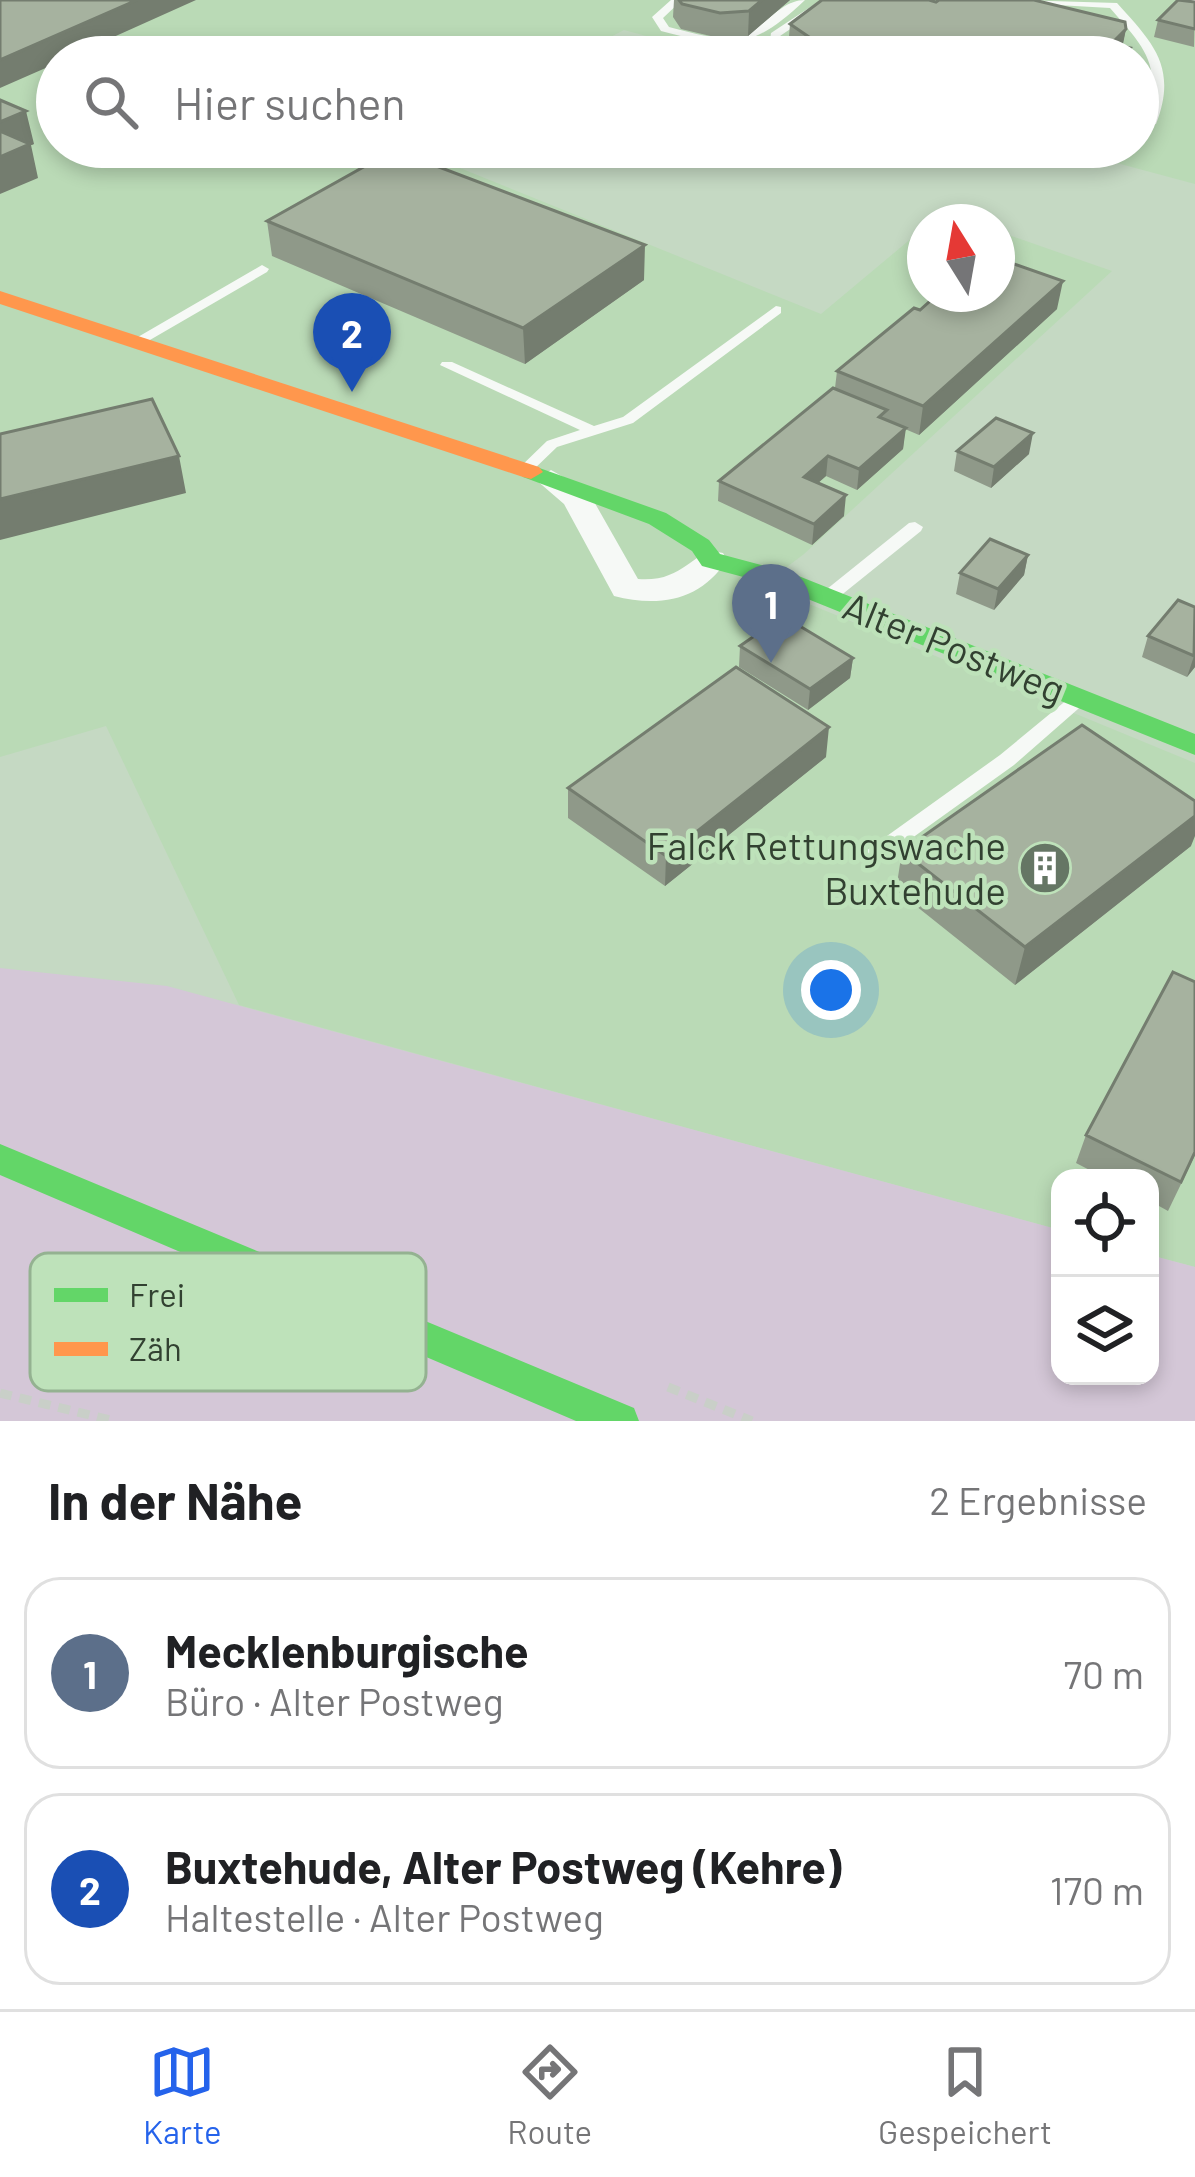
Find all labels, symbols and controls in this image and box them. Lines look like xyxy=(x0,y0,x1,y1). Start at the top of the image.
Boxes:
search box xyxy=(36,36,1159,168)
icon: search xyxy=(78,69,144,135)
text: Hier suchen xyxy=(174,75,406,129)
north arrow xyxy=(907,204,1015,312)
pin: 2 xyxy=(313,293,391,392)
pin: 1 xyxy=(732,564,810,663)
street label: Alter Postweg xyxy=(837,581,1072,712)
place label: Falck Rettungswache Buxtehude xyxy=(646,821,1006,913)
building icon: Falck Rettungswache Buxtehude xyxy=(1017,840,1073,896)
your location xyxy=(801,960,861,1020)
map controls xyxy=(1051,1169,1159,1385)
button: locate xyxy=(1051,1169,1159,1277)
legend xyxy=(30,1253,426,1391)
text: Frei xyxy=(129,1274,185,1314)
button: layers xyxy=(1051,1277,1159,1385)
text: Zäh xyxy=(129,1328,182,1368)
text: In der Nähe xyxy=(48,1469,302,1530)
text: 2 Ergebnisse xyxy=(929,1476,1147,1523)
text: Mecklenburgische xyxy=(165,1623,529,1677)
text: 1 xyxy=(83,1650,97,1697)
text: 70 m xyxy=(1063,1650,1144,1697)
text: Büro · Alter Postweg xyxy=(165,1677,504,1724)
text: Buxtehude, Alter Postweg (Kehre) xyxy=(165,1839,842,1893)
text: 2 xyxy=(79,1866,101,1913)
text: 170 m xyxy=(1050,1866,1144,1913)
text: Haltestelle · Alter Postweg xyxy=(165,1893,604,1940)
tab: Karte xyxy=(143,2039,222,2151)
tab: Route xyxy=(507,2039,592,2151)
tab: Gespeichert xyxy=(878,2039,1052,2151)

